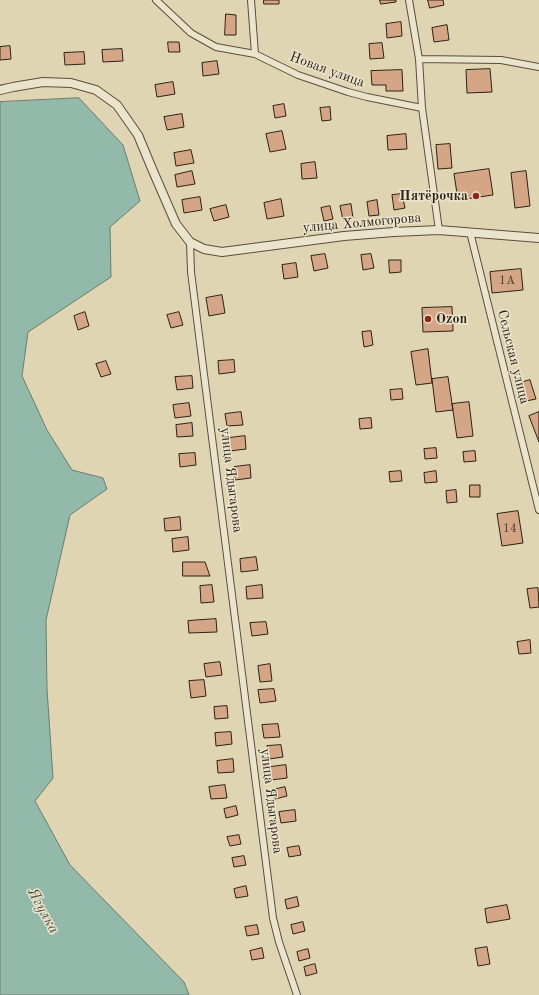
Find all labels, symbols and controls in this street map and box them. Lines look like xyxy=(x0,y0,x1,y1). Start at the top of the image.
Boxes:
street label: Новая улица xyxy=(287,49,367,91)
place label: Пятёрочка xyxy=(399,188,468,204)
marker: Пятёрочка xyxy=(471,191,481,201)
street label: улица Холмогорова xyxy=(302,209,422,237)
house number: 1А xyxy=(499,274,515,288)
street label: Сельская улица xyxy=(493,308,533,406)
place label: Ozon xyxy=(436,311,467,327)
marker: Ozon xyxy=(423,314,433,324)
street label: улица Ядыгарова xyxy=(216,426,246,534)
house number: 14 xyxy=(503,522,517,536)
street label: улица Ядыгарова xyxy=(256,747,286,855)
water label: Ягулка xyxy=(23,885,63,937)

